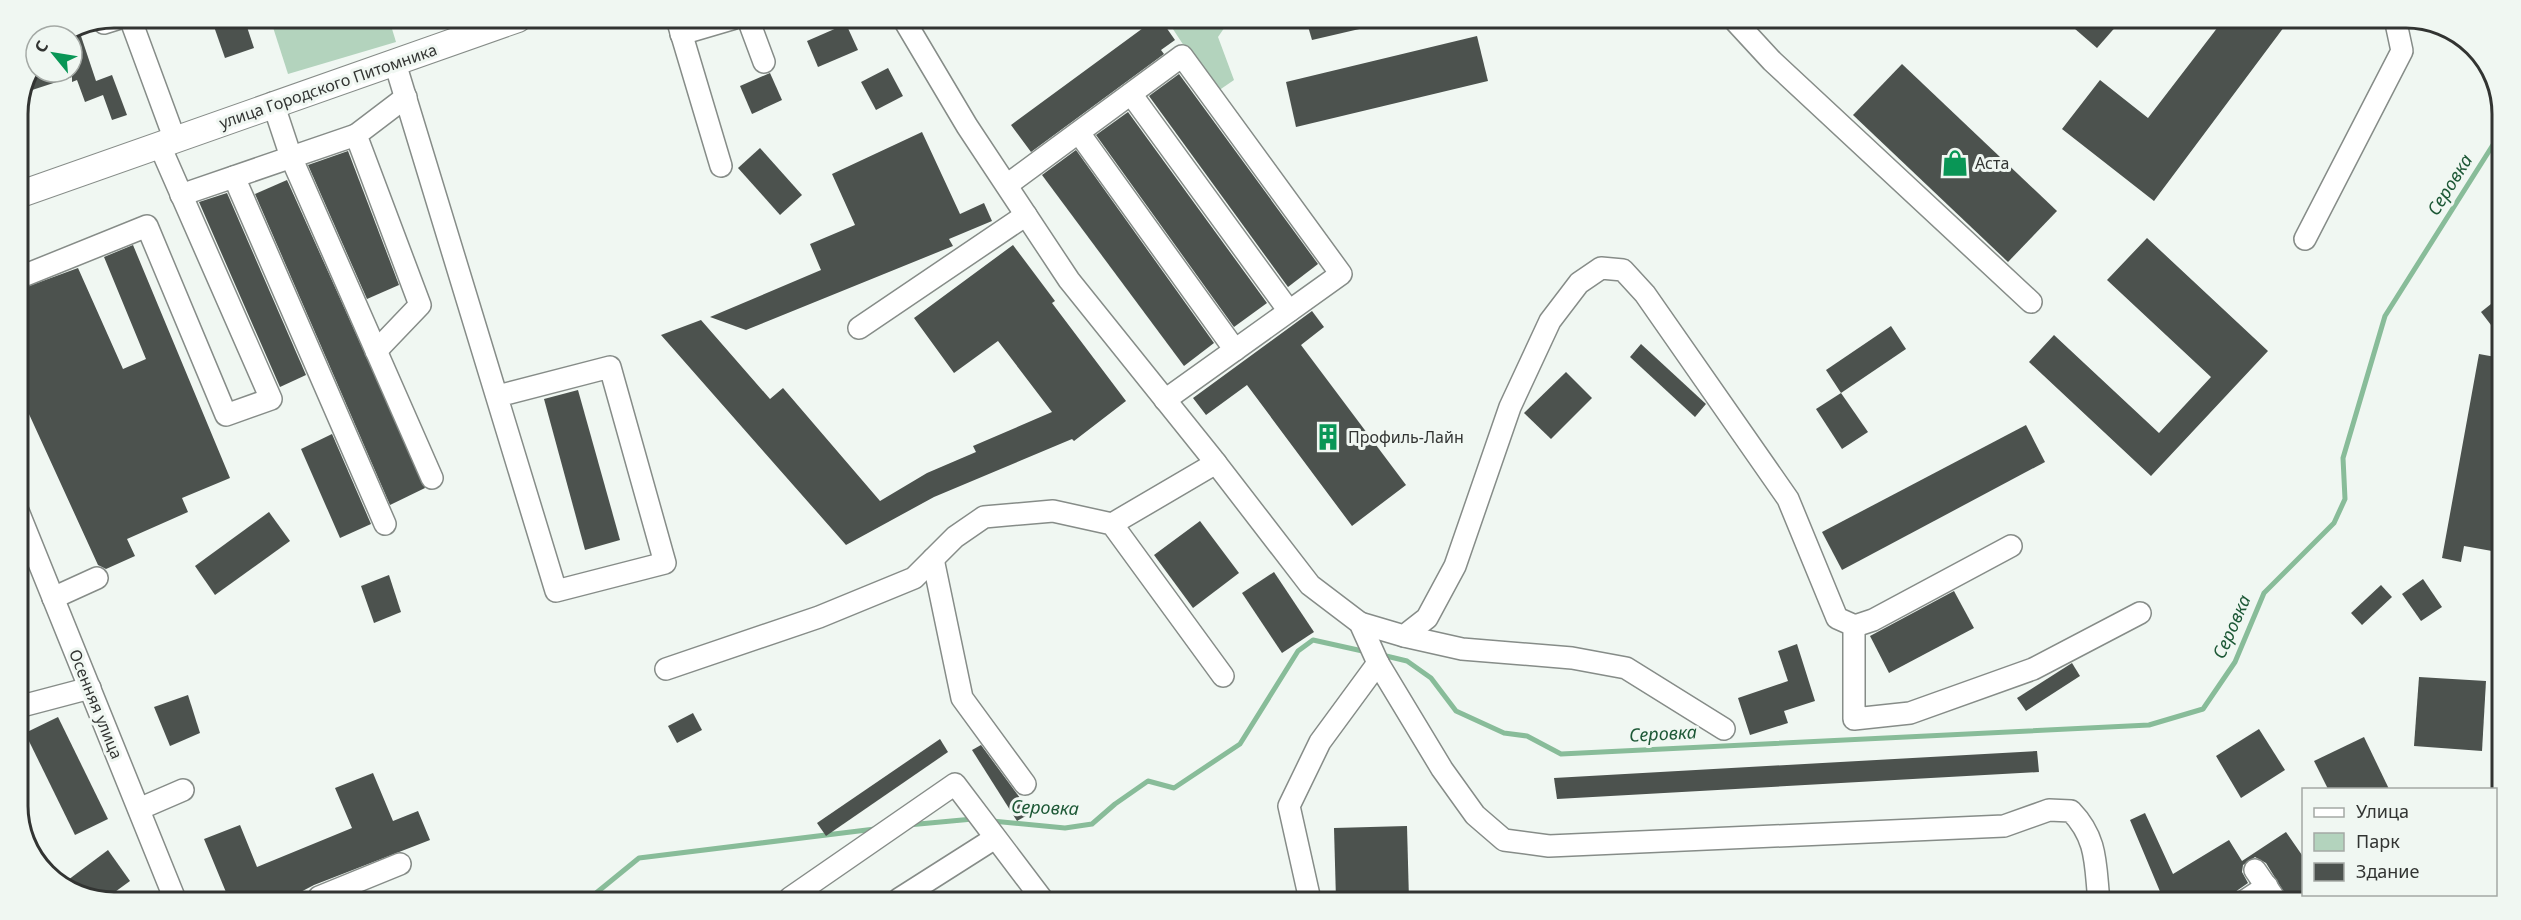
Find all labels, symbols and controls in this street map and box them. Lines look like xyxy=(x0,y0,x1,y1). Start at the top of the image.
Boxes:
north arrow xyxy=(24,24,84,84)
text: С xyxy=(29,37,53,56)
street label: улица Городского Питомника xyxy=(216,38,440,134)
shop icon: Аста xyxy=(1940,148,1970,178)
water label: Серовка xyxy=(2421,149,2477,220)
place label: Аста xyxy=(1975,152,2009,174)
building icon: Профиль-Лайн xyxy=(1313,422,1343,452)
place label: Профиль-Лайн xyxy=(1348,426,1464,448)
water label: Серовка xyxy=(2206,591,2256,662)
street label: Осенняя улица xyxy=(64,646,128,762)
water label: Серовка xyxy=(1629,719,1697,747)
legend xyxy=(2302,788,2497,896)
water label: Серовка xyxy=(1011,794,1079,820)
text: Улица xyxy=(2356,799,2409,823)
text: Парк xyxy=(2356,829,2400,853)
text: Здание xyxy=(2356,859,2420,883)

